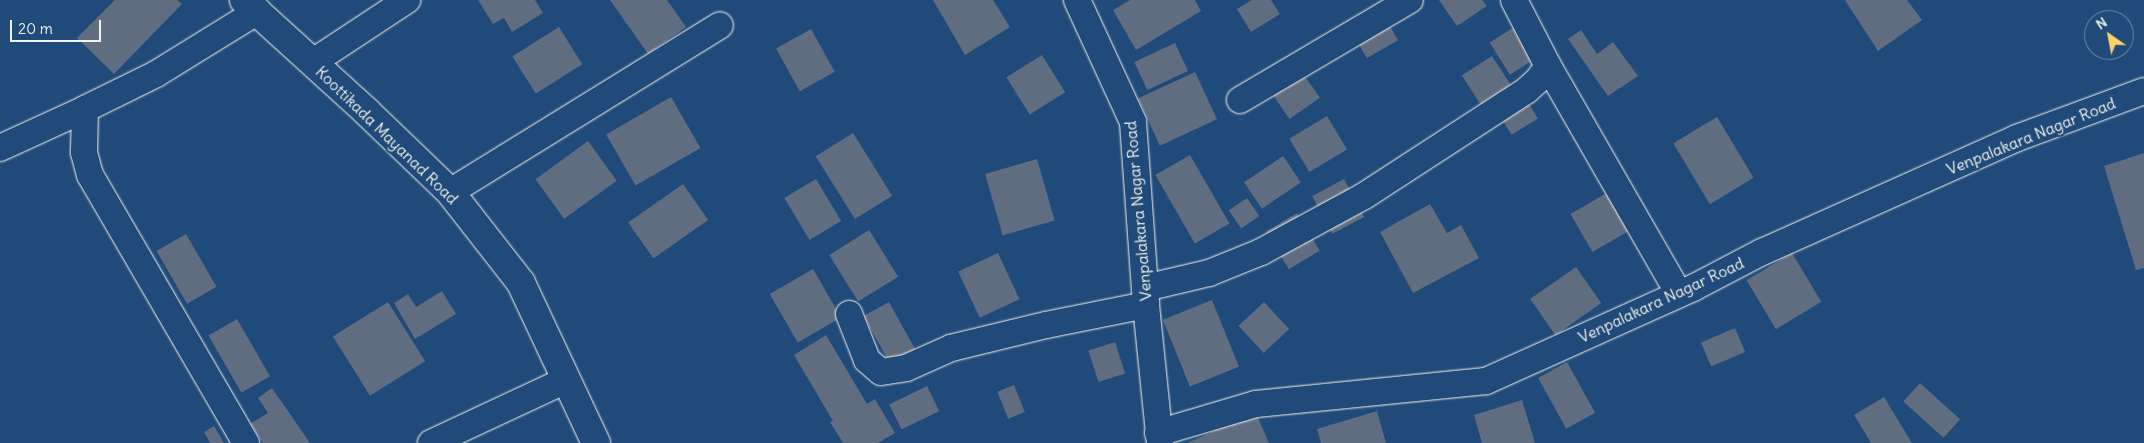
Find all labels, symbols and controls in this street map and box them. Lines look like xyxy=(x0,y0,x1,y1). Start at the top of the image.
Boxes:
scale bar xyxy=(12,10,104,42)
north arrow xyxy=(2084,10,2134,60)
text: N xyxy=(2092,13,2110,33)
text: 20 m xyxy=(18,19,53,38)
street label: Koottikada Mayanad Road xyxy=(312,62,462,208)
street label: Venpalakara Nagar Road xyxy=(1944,93,2118,179)
street label: Venpalakara Nagar Road xyxy=(1121,120,1155,302)
street label: Venpalakara Nagar Road xyxy=(1575,253,1747,347)

